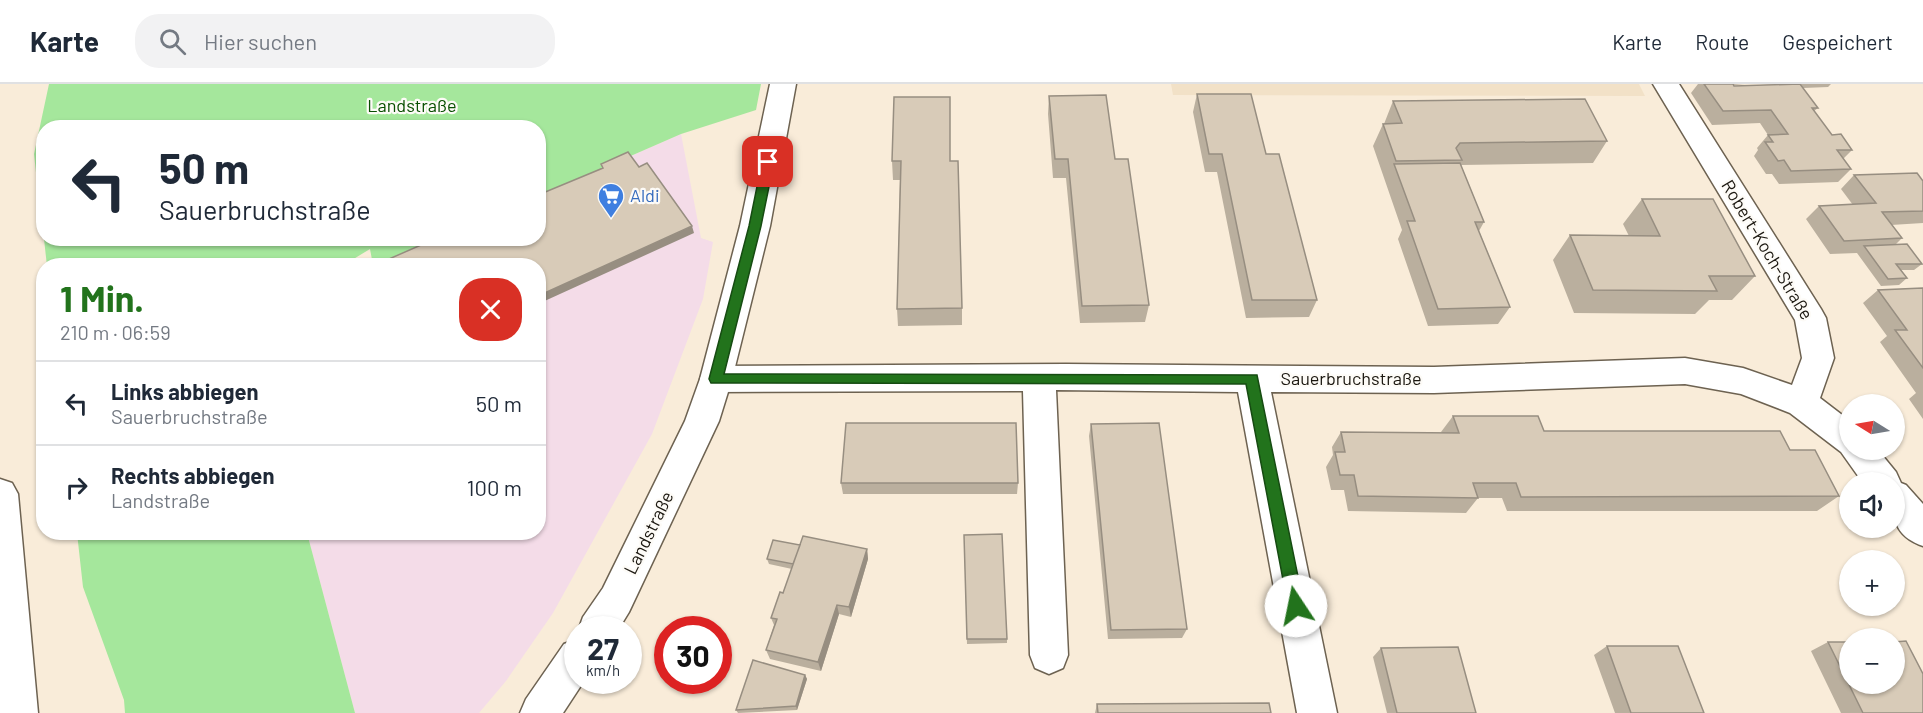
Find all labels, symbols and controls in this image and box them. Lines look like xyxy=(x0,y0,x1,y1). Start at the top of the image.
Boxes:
search box xyxy=(135,14,555,68)
text: Karte xyxy=(30,24,99,58)
icon: search xyxy=(156,25,189,58)
text: Hier suchen xyxy=(204,28,317,54)
text: Karte xyxy=(1612,29,1662,54)
text: Route xyxy=(1695,29,1749,54)
text: Gespeichert xyxy=(1782,29,1893,54)
park label: Landstraße xyxy=(367,94,457,116)
pin xyxy=(742,136,793,187)
text: 50 m xyxy=(159,142,249,192)
icon: left xyxy=(60,144,138,222)
icon: arrive xyxy=(751,145,784,178)
street label: Robert-Koch-Straße xyxy=(1717,176,1818,323)
supermarket icon: Aldi xyxy=(596,181,626,219)
place label: Aldi xyxy=(630,184,659,206)
text: Sauerbruchstraße xyxy=(159,193,371,225)
text: 1 Min. xyxy=(60,276,144,319)
button: close xyxy=(459,278,522,341)
text: 210 m · 06:59 xyxy=(60,320,171,344)
street label: Sauerbruchstraße xyxy=(1280,367,1422,389)
text: Links abbiegen xyxy=(111,378,259,404)
icon: left xyxy=(60,387,93,420)
text: 50 m xyxy=(476,390,522,416)
north arrow xyxy=(1839,394,1905,460)
map controls xyxy=(1839,394,1905,694)
text: Sauerbruchstraße xyxy=(111,404,268,428)
text: Rechts abbiegen xyxy=(111,462,274,488)
icon: right xyxy=(60,471,93,504)
button: sound xyxy=(1839,472,1905,538)
text: 100 m xyxy=(467,474,522,500)
text: Landstraße xyxy=(111,488,210,512)
street label: Landstraße xyxy=(619,488,678,578)
button: + xyxy=(1839,550,1905,616)
position arrow xyxy=(1264,574,1328,638)
speed limit sign: 30 xyxy=(654,616,732,694)
button: − xyxy=(1839,628,1905,694)
text: 27 xyxy=(587,630,619,666)
text: km/h xyxy=(586,661,620,679)

